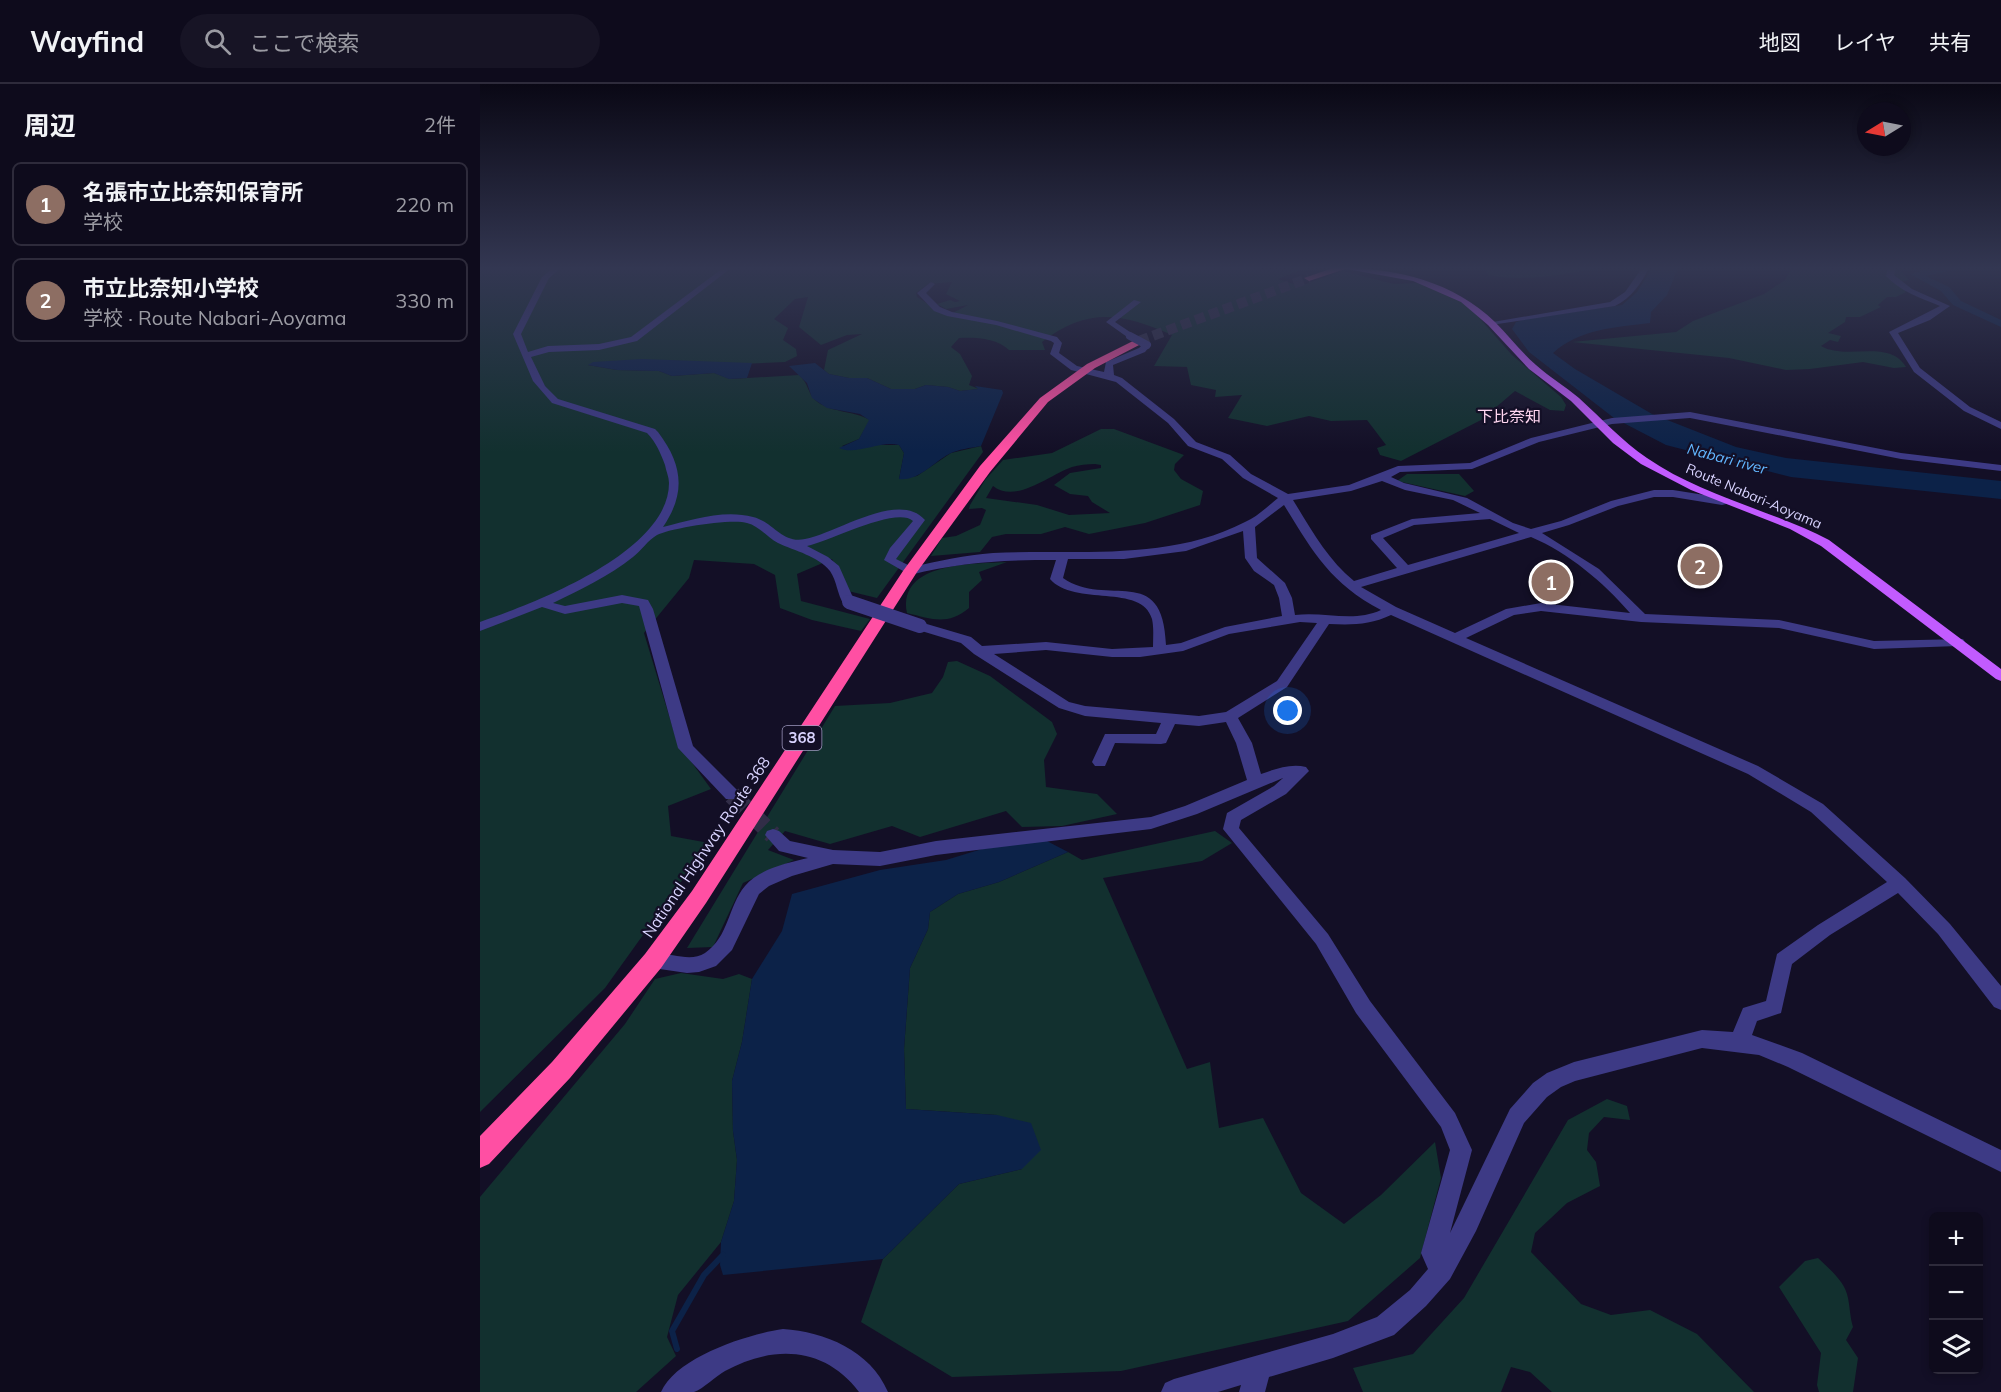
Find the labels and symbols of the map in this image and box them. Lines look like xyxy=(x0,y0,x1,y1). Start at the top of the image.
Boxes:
north arrow xyxy=(1857,102,1911,156)
district label: 下比奈知 xyxy=(1477,406,1541,426)
water label: Nabari river xyxy=(1685,439,1770,478)
street label: Route Nabari-Aoyama xyxy=(1683,459,1825,533)
pin: 2 xyxy=(1680,544,1720,588)
pin: 1 xyxy=(1532,560,1570,604)
your location xyxy=(1273,696,1302,725)
road number: 368 xyxy=(782,726,822,750)
street label: National Highway Route 368 xyxy=(638,753,774,941)

